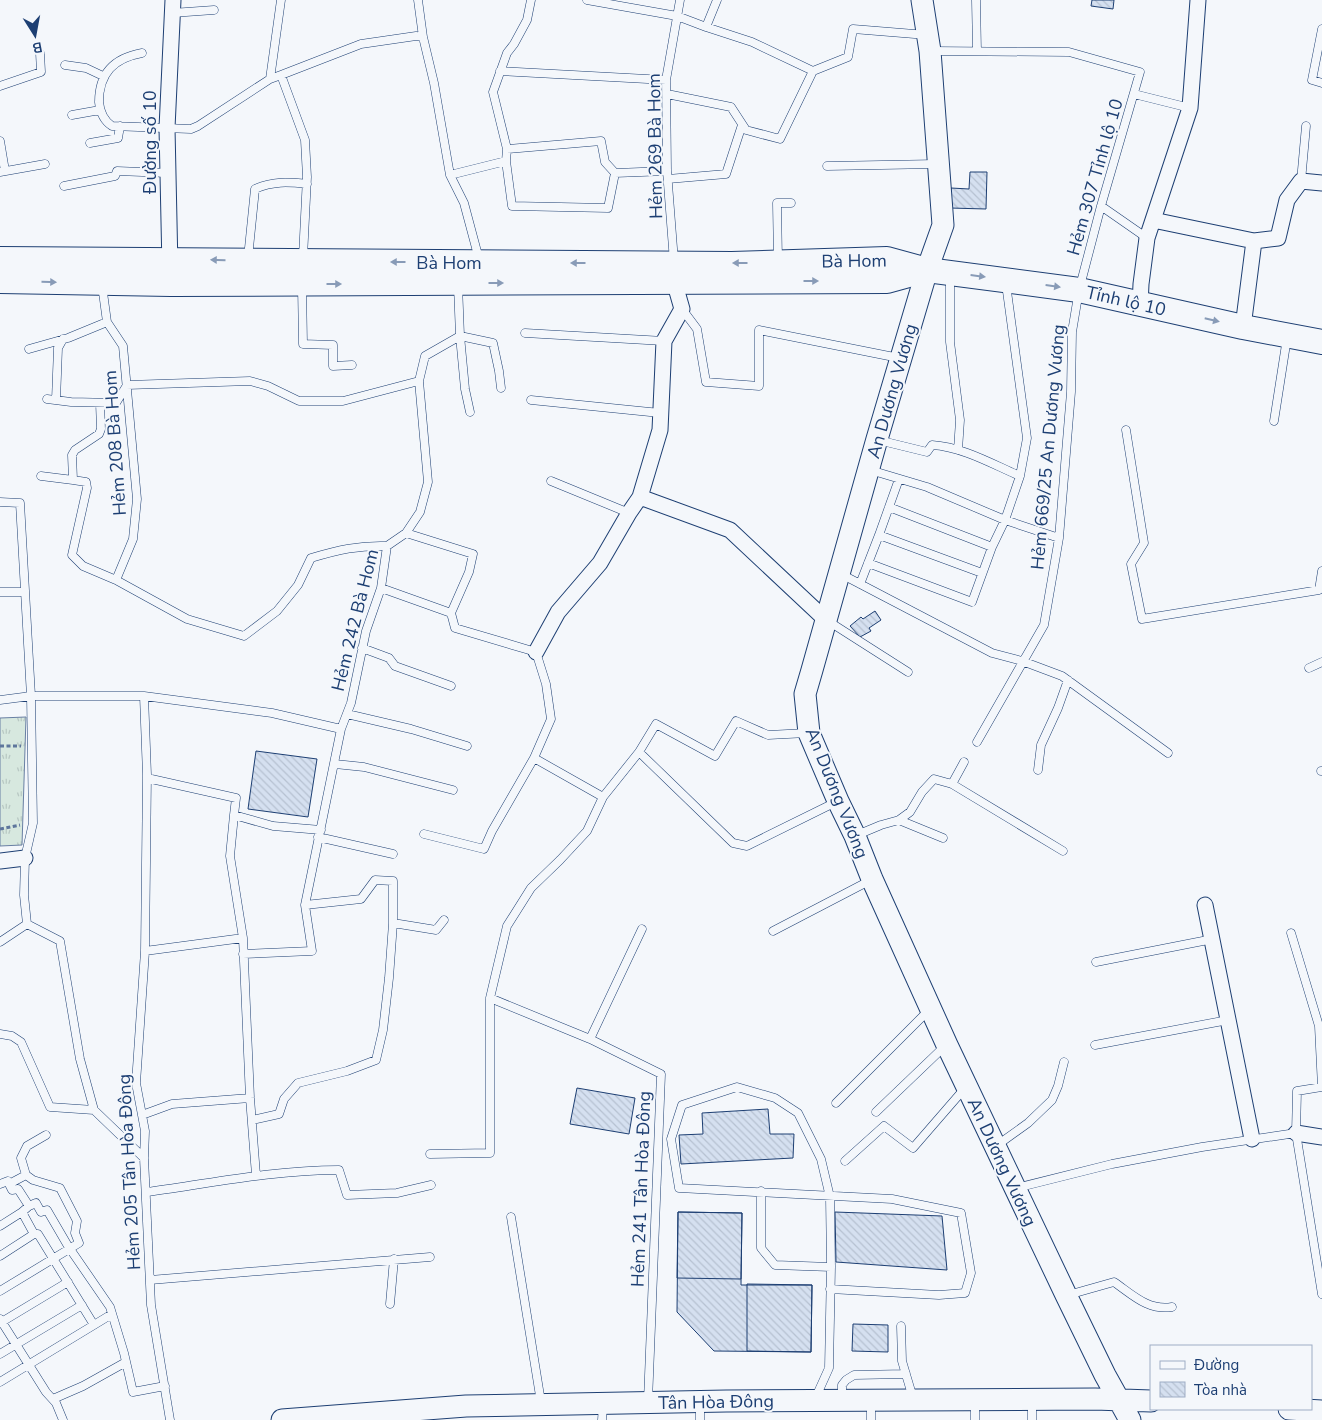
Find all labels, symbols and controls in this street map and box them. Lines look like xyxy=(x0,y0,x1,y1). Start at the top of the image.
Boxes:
north arrow xyxy=(10,10,60,60)
text: B xyxy=(31,37,44,58)
street label: Hẻm 269 Bà Hom xyxy=(642,73,668,219)
street label: Đường số 10 xyxy=(138,90,162,195)
street label: Hẻm 307 Tỉnh lộ 10 xyxy=(1061,96,1129,258)
street label: Bà Hom xyxy=(821,248,887,274)
street label: Bà Hom xyxy=(416,251,482,275)
one-way arrow xyxy=(209,256,225,264)
one-way arrow xyxy=(389,258,405,266)
one-way arrow xyxy=(569,259,585,267)
one-way arrow xyxy=(732,260,748,268)
one-way arrow xyxy=(970,272,986,280)
one-way arrow xyxy=(803,277,819,285)
one-way arrow xyxy=(41,278,57,286)
one-way arrow xyxy=(488,279,504,287)
one-way arrow xyxy=(326,280,342,288)
street label: Tỉnh lộ 10 xyxy=(1084,280,1168,322)
one-way arrow xyxy=(1046,282,1062,290)
one-way arrow xyxy=(1204,317,1220,325)
street label: An Dương Vương xyxy=(861,321,923,461)
street label: Hẻm 669/25 An Dương Vương xyxy=(1025,323,1071,571)
street label: Hẻm 208 Bà Hom xyxy=(98,369,132,517)
street label: Hẻm 242 Bà Hom xyxy=(326,546,384,694)
street label: An Dương Vương xyxy=(800,724,874,862)
street label: Hẻm 205 Tân Hòa Đông xyxy=(112,1073,146,1271)
street label: Hẻm 241 Tân Hòa Đông xyxy=(626,1091,656,1287)
street label: An Dương Vương xyxy=(962,1094,1042,1230)
legend xyxy=(1150,1345,1312,1410)
text: Đường xyxy=(1193,1355,1239,1375)
text: Tòa nhà xyxy=(1194,1380,1247,1400)
street label: Tân Hòa Đông xyxy=(658,1389,774,1415)

